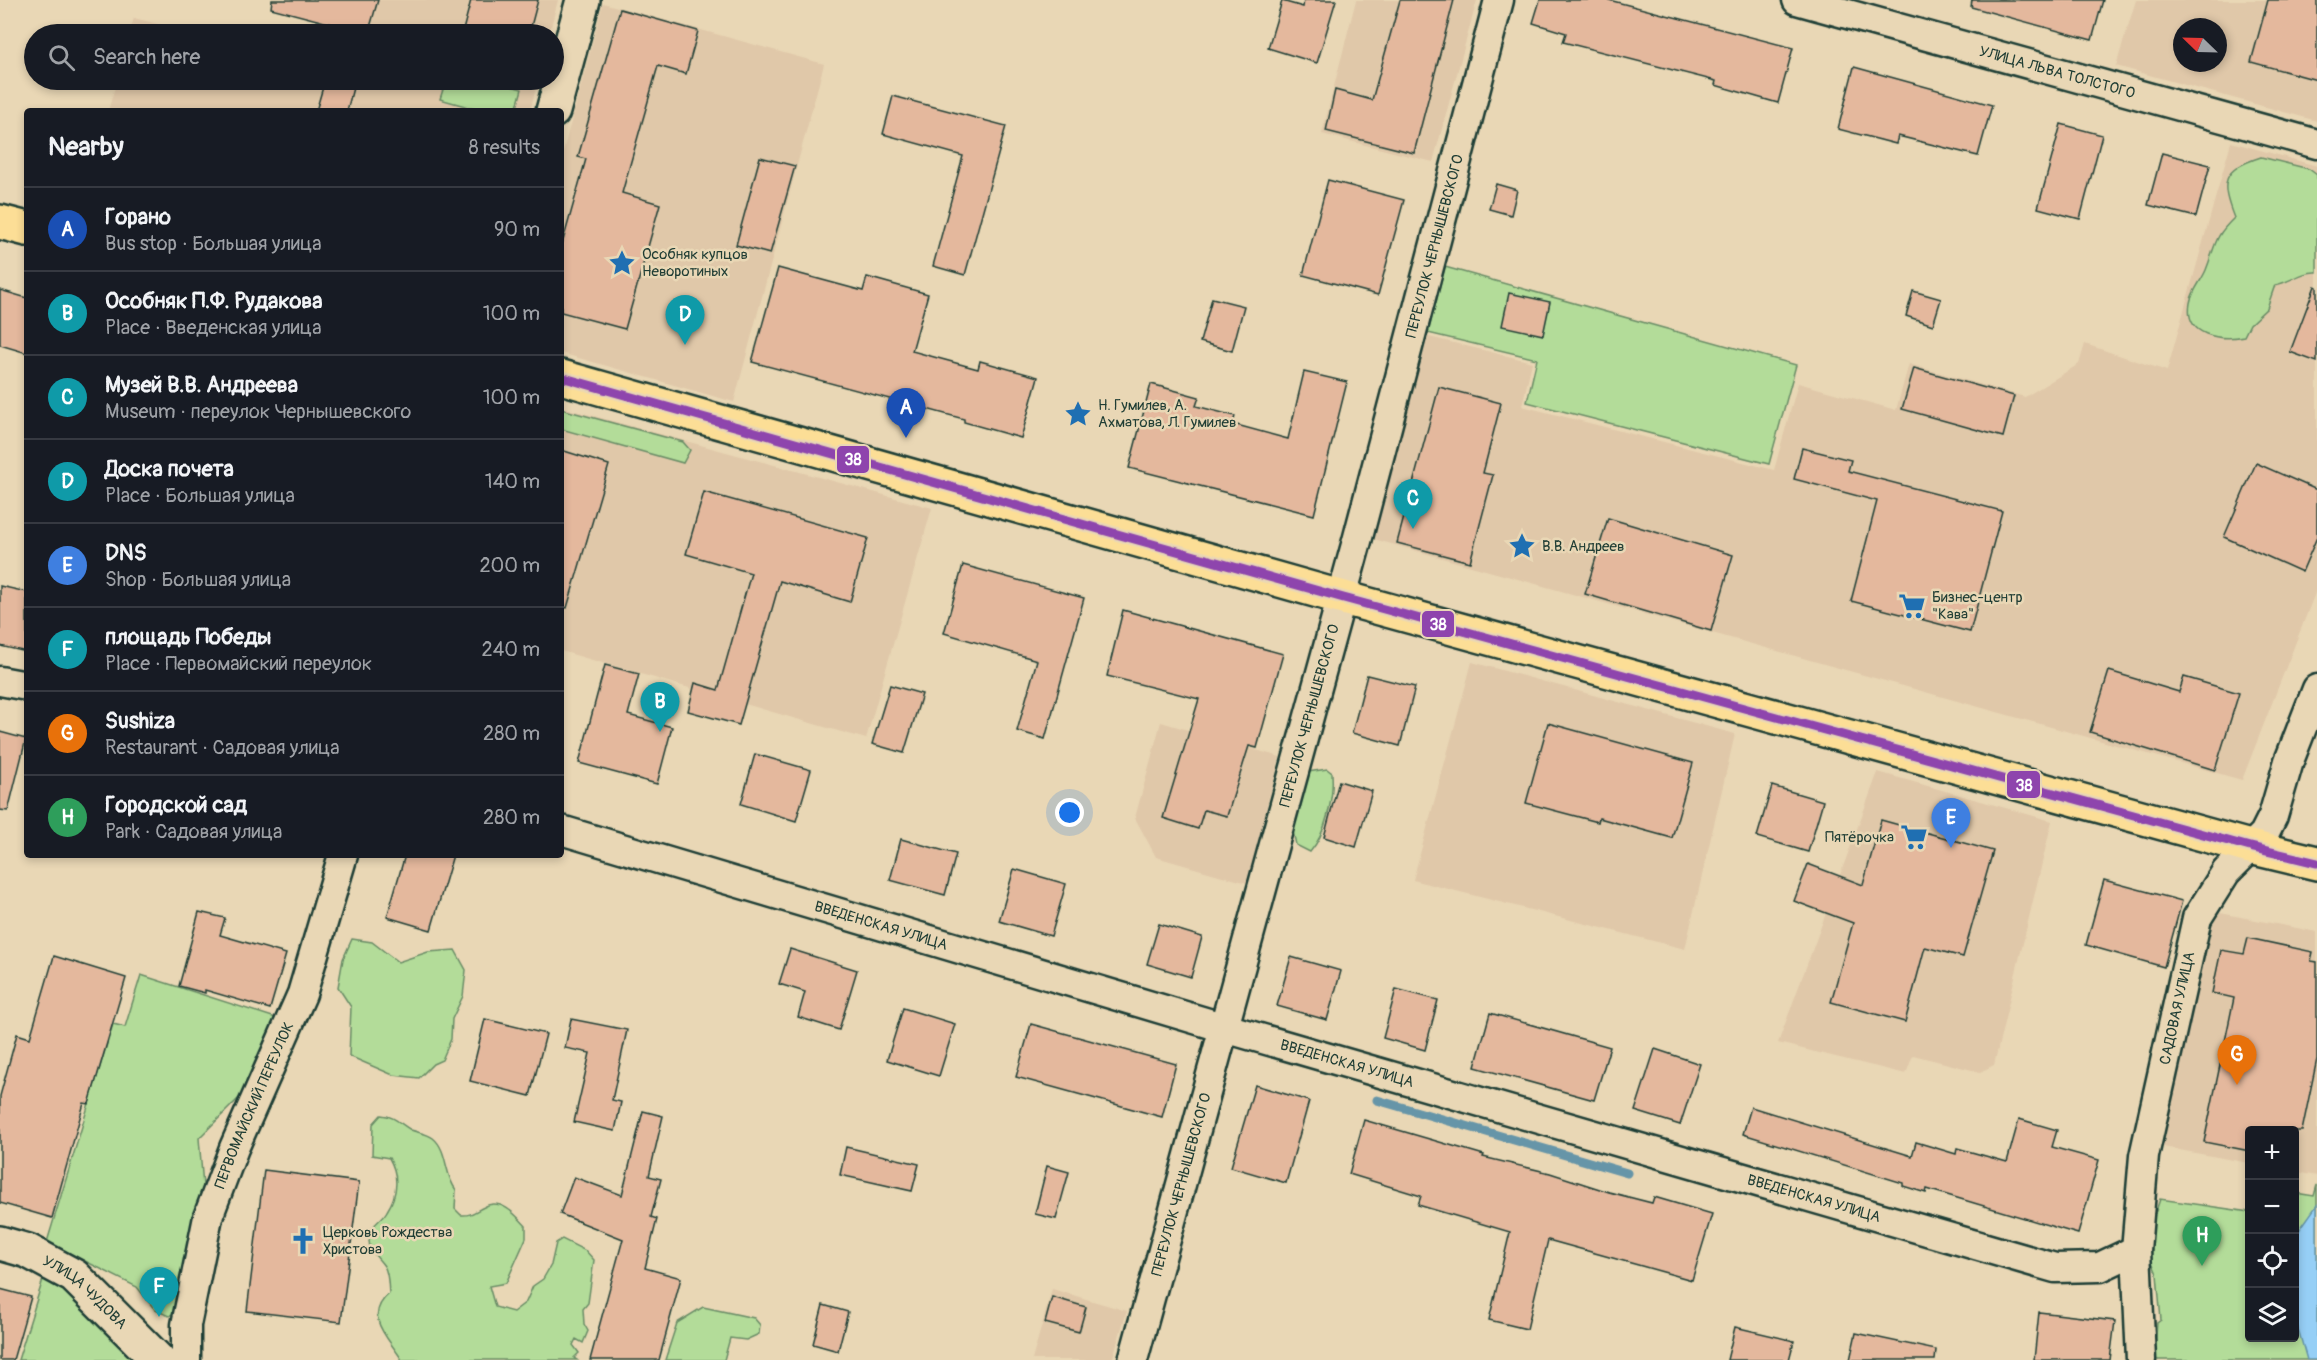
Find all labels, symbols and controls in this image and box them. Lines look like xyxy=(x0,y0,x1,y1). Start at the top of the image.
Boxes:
north arrow xyxy=(2173,18,2227,72)
search box xyxy=(24,24,564,90)
icon: search xyxy=(45,41,78,74)
street label: УЛИЦА ЛЬВА ТОЛСТОГО xyxy=(1977,41,2137,103)
text: Search here xyxy=(93,43,200,71)
text: Nearby xyxy=(48,131,124,163)
text: 8 results xyxy=(469,135,540,160)
street label: ПЕРЕУЛОК ЧЕРНЫШЕВСКОГО xyxy=(1401,152,1468,340)
text: Горано xyxy=(105,203,171,231)
text: A xyxy=(61,217,74,242)
text: 90 m xyxy=(494,217,540,242)
text: Bus stop · Большая улица xyxy=(105,231,322,256)
place label: Особняк купцов Неворотиных xyxy=(642,245,748,281)
place icon: Особняк купцов Неворотиных xyxy=(607,248,637,278)
text: Особняк П.Ф. Рудакова xyxy=(105,287,322,315)
pin: D xyxy=(666,296,704,345)
text: B xyxy=(62,301,73,326)
text: 100 m xyxy=(483,301,540,326)
text: Place · Введенская улица xyxy=(105,315,321,340)
text: Музей В.В. Андреева xyxy=(105,371,298,399)
text: C xyxy=(61,385,74,410)
text: 100 m xyxy=(483,385,540,410)
pin: A xyxy=(886,388,926,438)
place label: Н. Гумилев, А. Ахматова, Л. Гумилев xyxy=(1098,396,1236,432)
text: Museum · переулок Чернышевского xyxy=(105,399,411,424)
place icon: Н. Гумилев, А. Ахматова, Л. Гумилев xyxy=(1063,399,1093,429)
line badge: 38 xyxy=(836,445,870,474)
text: 38 xyxy=(845,450,862,470)
text: Доска почета xyxy=(105,455,234,483)
text: D xyxy=(61,469,74,494)
text: 140 m xyxy=(485,469,540,494)
pin: C xyxy=(1394,480,1432,529)
text: Place · Большая улица xyxy=(105,483,295,508)
place icon: В.В. Андреев xyxy=(1507,531,1537,561)
place label: В.В. Андреев xyxy=(1542,537,1624,556)
text: DNS xyxy=(105,539,147,567)
text: E xyxy=(62,553,73,578)
text: 200 m xyxy=(479,553,540,578)
text: Shop · Большая улица xyxy=(105,567,291,592)
place label: Бизнес-центр "Кава" xyxy=(1932,588,2023,624)
supermarket icon: Бизнес-центр "Кава" xyxy=(1897,591,1927,621)
line badge: 38 xyxy=(1421,610,1455,638)
text: 38 xyxy=(1430,615,1447,635)
street label: ПЕРЕУЛОК ЧЕРНЫШЕВСКОГО xyxy=(1275,622,1343,809)
text: площадь Победы xyxy=(105,623,272,651)
text: F xyxy=(61,637,74,662)
text: 240 m xyxy=(481,637,540,662)
text: Place · Первомайский переулок xyxy=(105,651,372,676)
pin: B xyxy=(640,682,680,732)
text: Sushiza xyxy=(105,707,175,735)
text: G xyxy=(61,721,74,746)
text: 280 m xyxy=(483,721,540,746)
text: Restaurant · Садовая улица xyxy=(105,735,340,760)
line badge: 38 xyxy=(2006,770,2041,799)
text: 38 xyxy=(2016,776,2033,796)
text: Городской сад xyxy=(105,791,247,819)
your location xyxy=(1055,798,1084,827)
pin: E xyxy=(1932,798,1970,848)
text: H xyxy=(61,805,74,830)
text: 280 m xyxy=(483,805,540,830)
text: Park · Садовая улица xyxy=(105,819,282,844)
supermarket icon: Пятёрочка xyxy=(1899,822,1929,852)
place label: Пятёрочка xyxy=(1825,828,1894,847)
street label: ВВЕДЕНСКАЯ УЛИЦА xyxy=(812,897,950,954)
street label: САДОВАЯ УЛИЦА xyxy=(2155,950,2199,1066)
street label: ПЕРВОМАЙСКИЙ ПЕРЕУЛОК xyxy=(210,1019,298,1191)
street label: ВВЕДЕНСКАЯ УЛИЦА xyxy=(1278,1035,1416,1092)
pin: G xyxy=(2218,1036,2256,1085)
street label: ПЕРЕУЛОК ЧЕРНЫШЕВСКОГО xyxy=(1147,1091,1215,1278)
map controls xyxy=(2245,1126,2299,1342)
button: + xyxy=(2245,1126,2299,1180)
street label: ВВЕДЕНСКАЯ УЛИЦА xyxy=(1745,1170,1883,1227)
button: − xyxy=(2245,1180,2299,1234)
pin: H xyxy=(2182,1216,2222,1266)
place label: Церковь Рождества Христова xyxy=(323,1223,452,1259)
church icon: Церковь Рождества Христова xyxy=(288,1226,318,1256)
button: locate xyxy=(2245,1234,2299,1288)
street label: УЛИЦА ЧУДОВА xyxy=(39,1251,131,1333)
pin: F xyxy=(140,1268,178,1317)
button: layers xyxy=(2245,1288,2299,1342)

